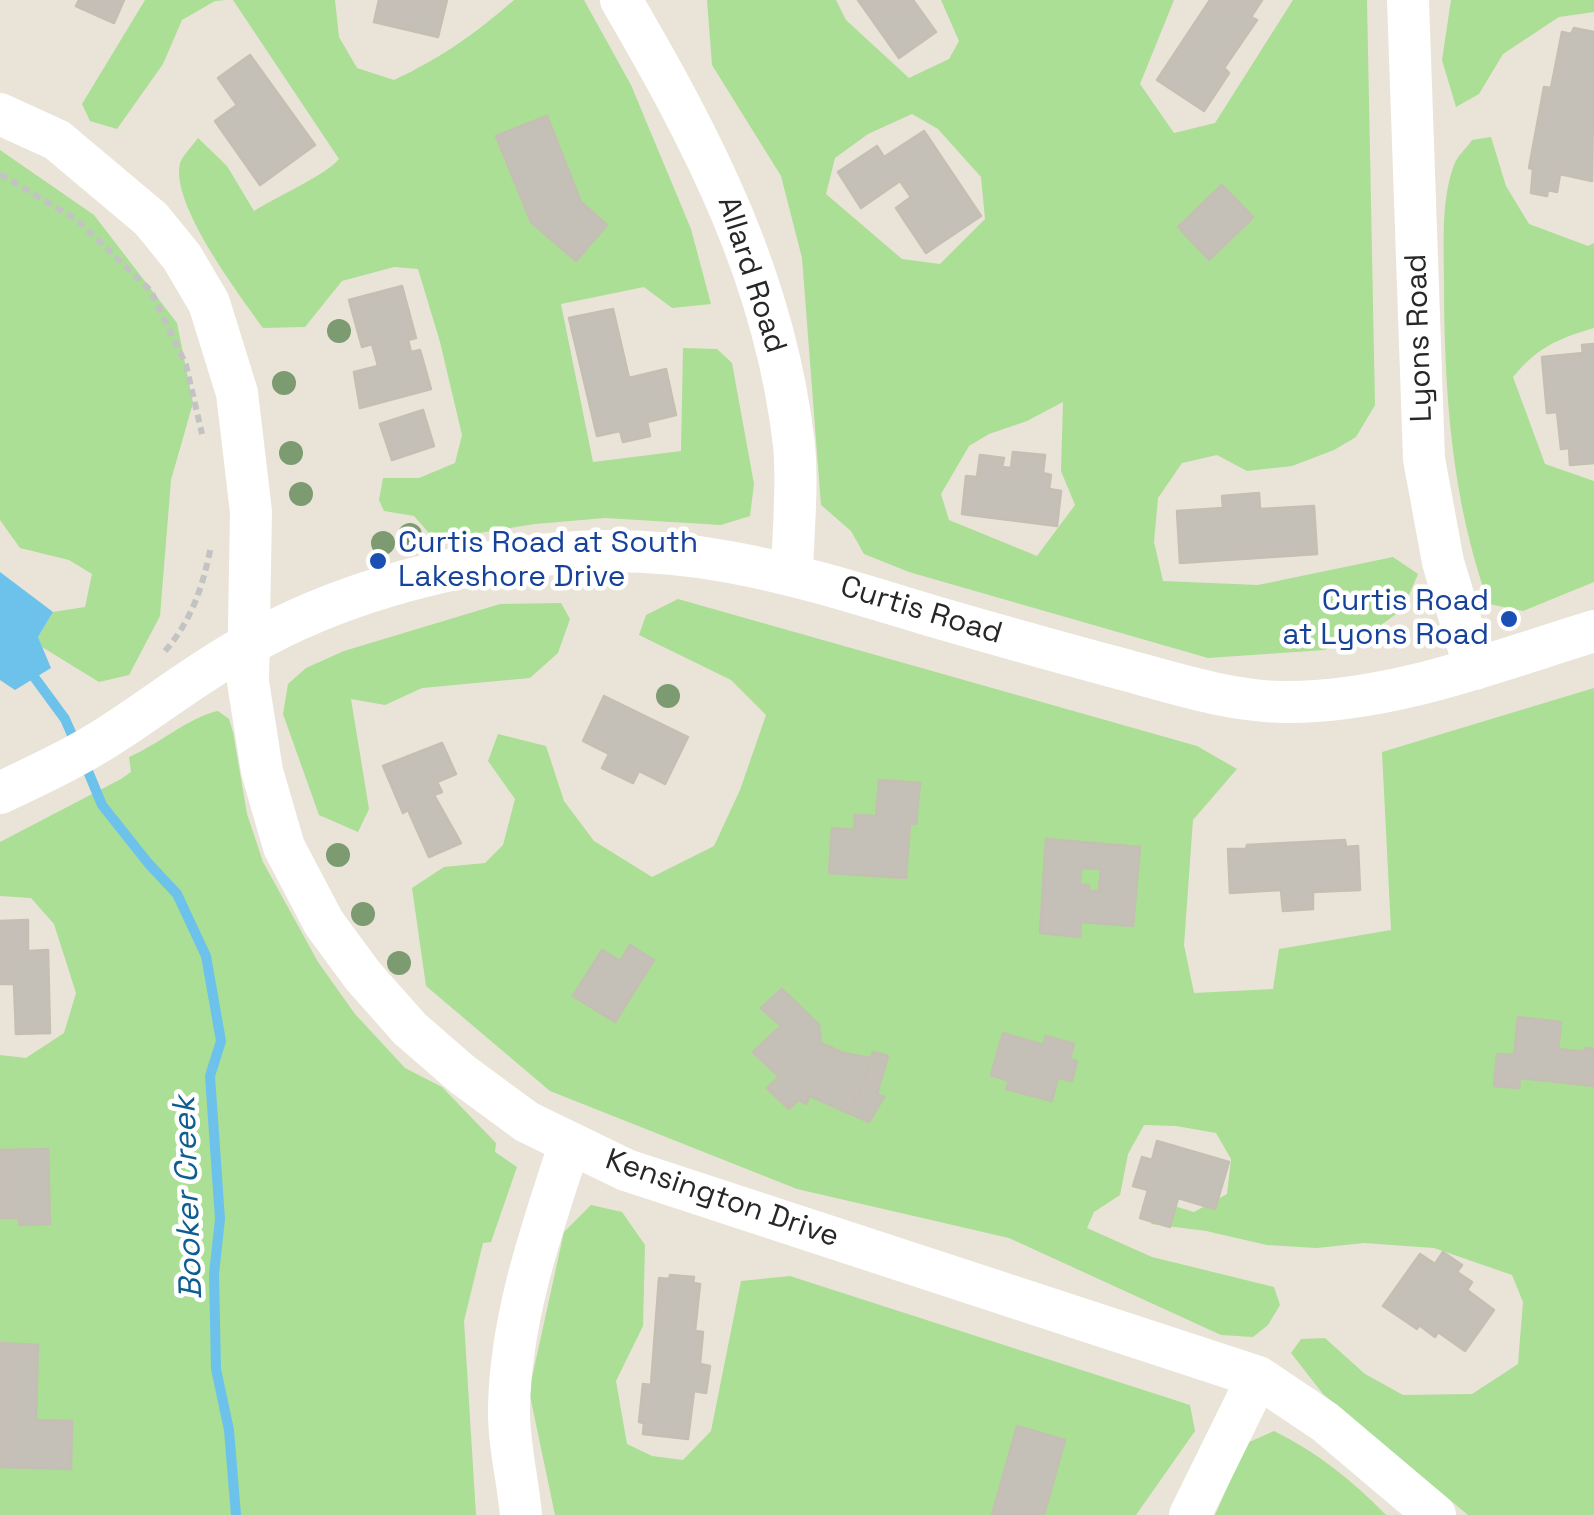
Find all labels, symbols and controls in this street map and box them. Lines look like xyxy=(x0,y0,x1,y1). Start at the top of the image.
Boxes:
street label: Allard Road xyxy=(709,192,793,358)
street label: Lyons Road xyxy=(1399,253,1441,423)
place label: Curtis Road at South Lakeshore Drive xyxy=(398,526,698,596)
marker: Curtis Road at South Lakeshore Drive xyxy=(367,550,389,572)
street label: Curtis Road xyxy=(836,569,1006,653)
place label: Curtis Road at Lyons Road xyxy=(1282,584,1489,654)
marker: Curtis Road at Lyons Road xyxy=(1498,608,1520,630)
water label: Booker Creek xyxy=(166,1096,212,1300)
street label: Kensington Drive xyxy=(601,1142,843,1256)

